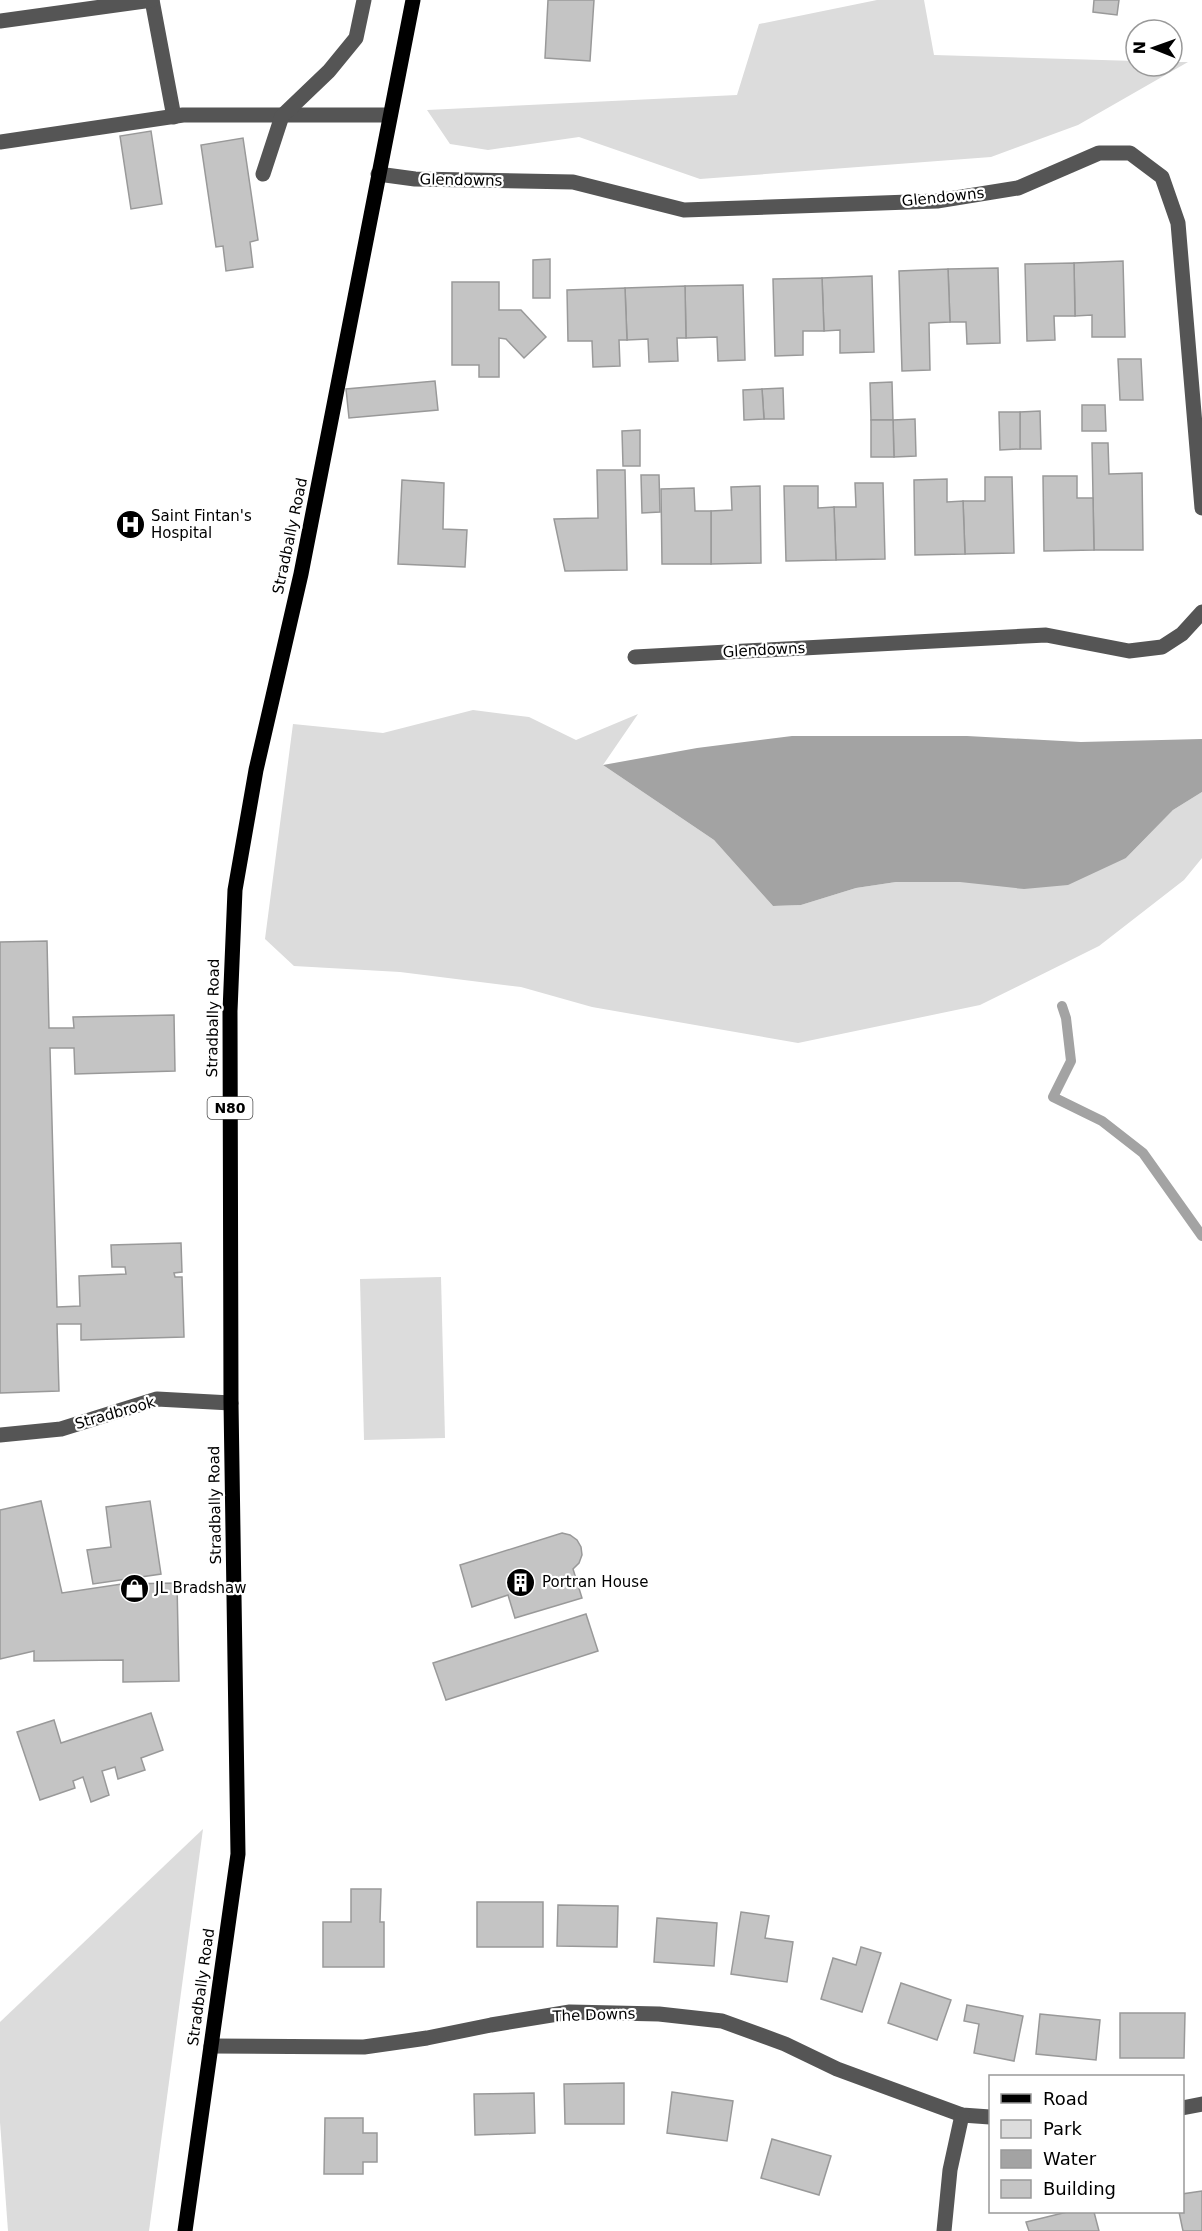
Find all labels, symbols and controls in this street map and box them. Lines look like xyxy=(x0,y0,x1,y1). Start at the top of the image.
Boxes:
north arrow xyxy=(1124,18,1184,78)
text: N xyxy=(1130,41,1149,55)
street label: Glendowns xyxy=(419,170,503,190)
street label: Glendowns xyxy=(901,184,985,210)
street label: Stradbally Road xyxy=(269,476,311,596)
place label: Saint Fintan's Hospital xyxy=(151,507,252,542)
hospital icon: Saint Fintan's Hospital xyxy=(114,509,146,541)
street label: Glendowns xyxy=(722,639,806,661)
street label: Stradbally Road xyxy=(203,959,223,1077)
road number: N80 xyxy=(208,1097,252,1119)
street label: Stradbrook xyxy=(73,1393,158,1433)
street label: Stradbally Road xyxy=(205,1446,225,1564)
building icon: Portran House xyxy=(505,1566,537,1598)
shop icon: JL Bradshaw xyxy=(118,1572,150,1604)
place label: Portran House xyxy=(542,1573,648,1591)
place label: JL Bradshaw xyxy=(154,1579,247,1597)
street label: Stradbally Road xyxy=(184,1927,218,2047)
street label: The Downs xyxy=(551,2005,636,2025)
legend xyxy=(989,2075,1184,2213)
text: Road xyxy=(1043,2088,1088,2109)
text: Park xyxy=(1043,2118,1082,2139)
text: Water xyxy=(1043,2148,1097,2169)
text: Building xyxy=(1043,2178,1116,2199)

